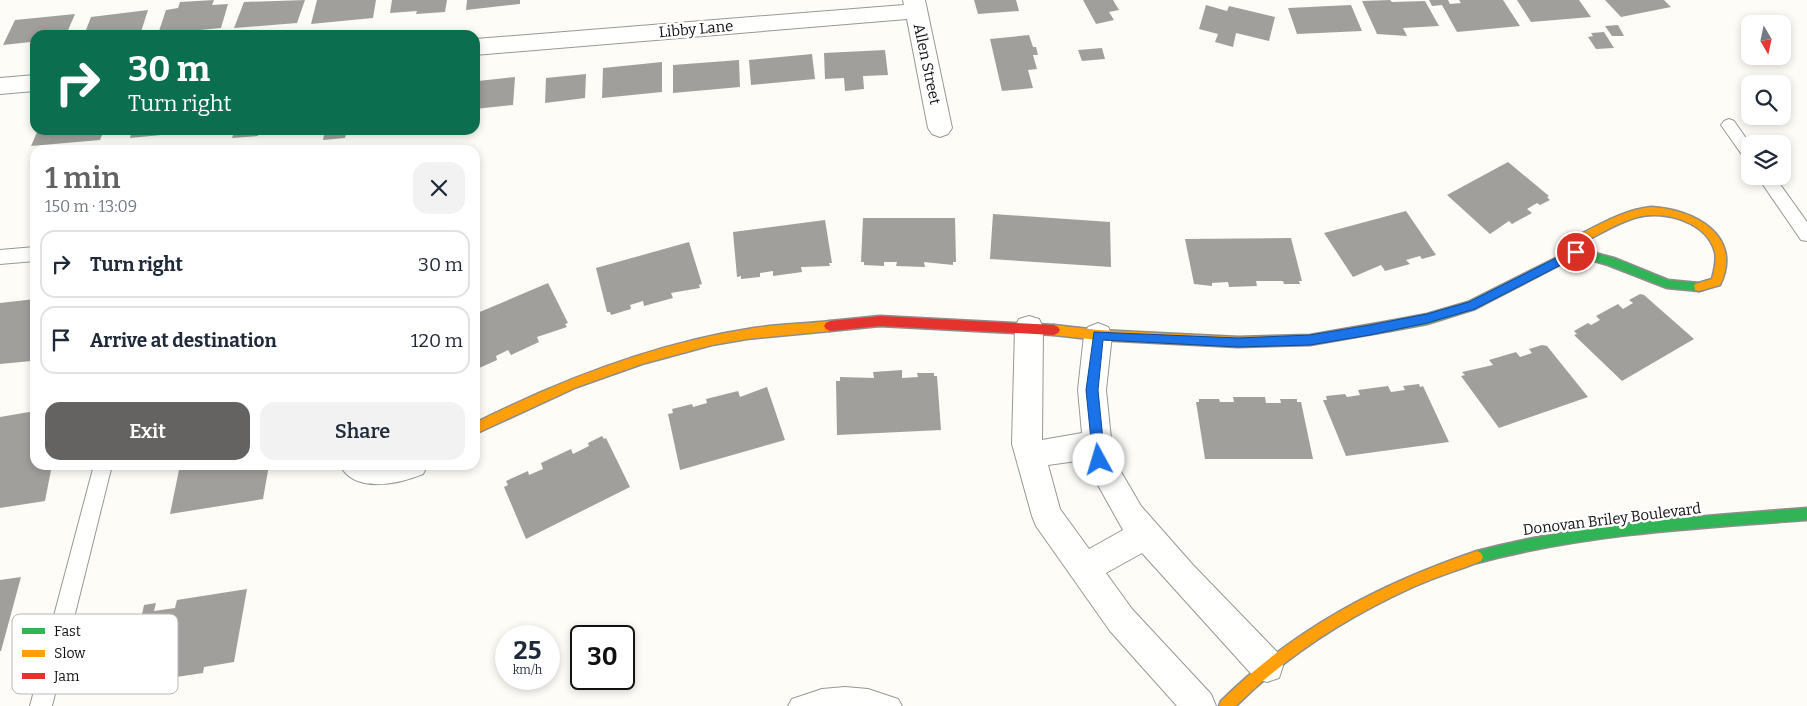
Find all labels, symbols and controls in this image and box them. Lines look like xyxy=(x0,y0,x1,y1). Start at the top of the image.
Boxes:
north arrow xyxy=(1741,15,1791,65)
map controls xyxy=(1741,15,1791,185)
street label: Libby Lane xyxy=(658,17,734,41)
street label: Allen Street xyxy=(910,22,944,107)
text: 30 m xyxy=(128,48,210,90)
icon: right xyxy=(45,50,110,115)
button: search xyxy=(1741,75,1791,125)
text: Turn right xyxy=(128,90,231,117)
button: layers xyxy=(1741,135,1791,185)
text: 1 min xyxy=(45,160,120,196)
button: close xyxy=(413,162,465,214)
text: 150 m · 13:09 xyxy=(45,197,137,216)
pin xyxy=(1555,231,1597,273)
icon: arrive xyxy=(1562,238,1590,266)
icon: right xyxy=(47,250,75,278)
text: Turn right xyxy=(90,253,183,276)
text: 30 m xyxy=(418,253,463,276)
icon: arrive xyxy=(47,326,75,354)
text: Arrive at destination xyxy=(90,329,277,352)
text: 120 m xyxy=(411,329,463,352)
button: Exit xyxy=(45,402,250,460)
button: Share xyxy=(260,402,465,460)
position arrow xyxy=(1072,433,1124,485)
street label: Donovan Briley Boulevard xyxy=(1522,499,1702,539)
legend xyxy=(12,614,178,694)
text: Fast xyxy=(54,623,81,640)
speed limit sign: 30 xyxy=(570,625,635,690)
text: 25 xyxy=(514,636,541,666)
text: Slow xyxy=(54,645,86,662)
text: km/h xyxy=(513,663,542,677)
text: Jam xyxy=(53,668,80,685)

